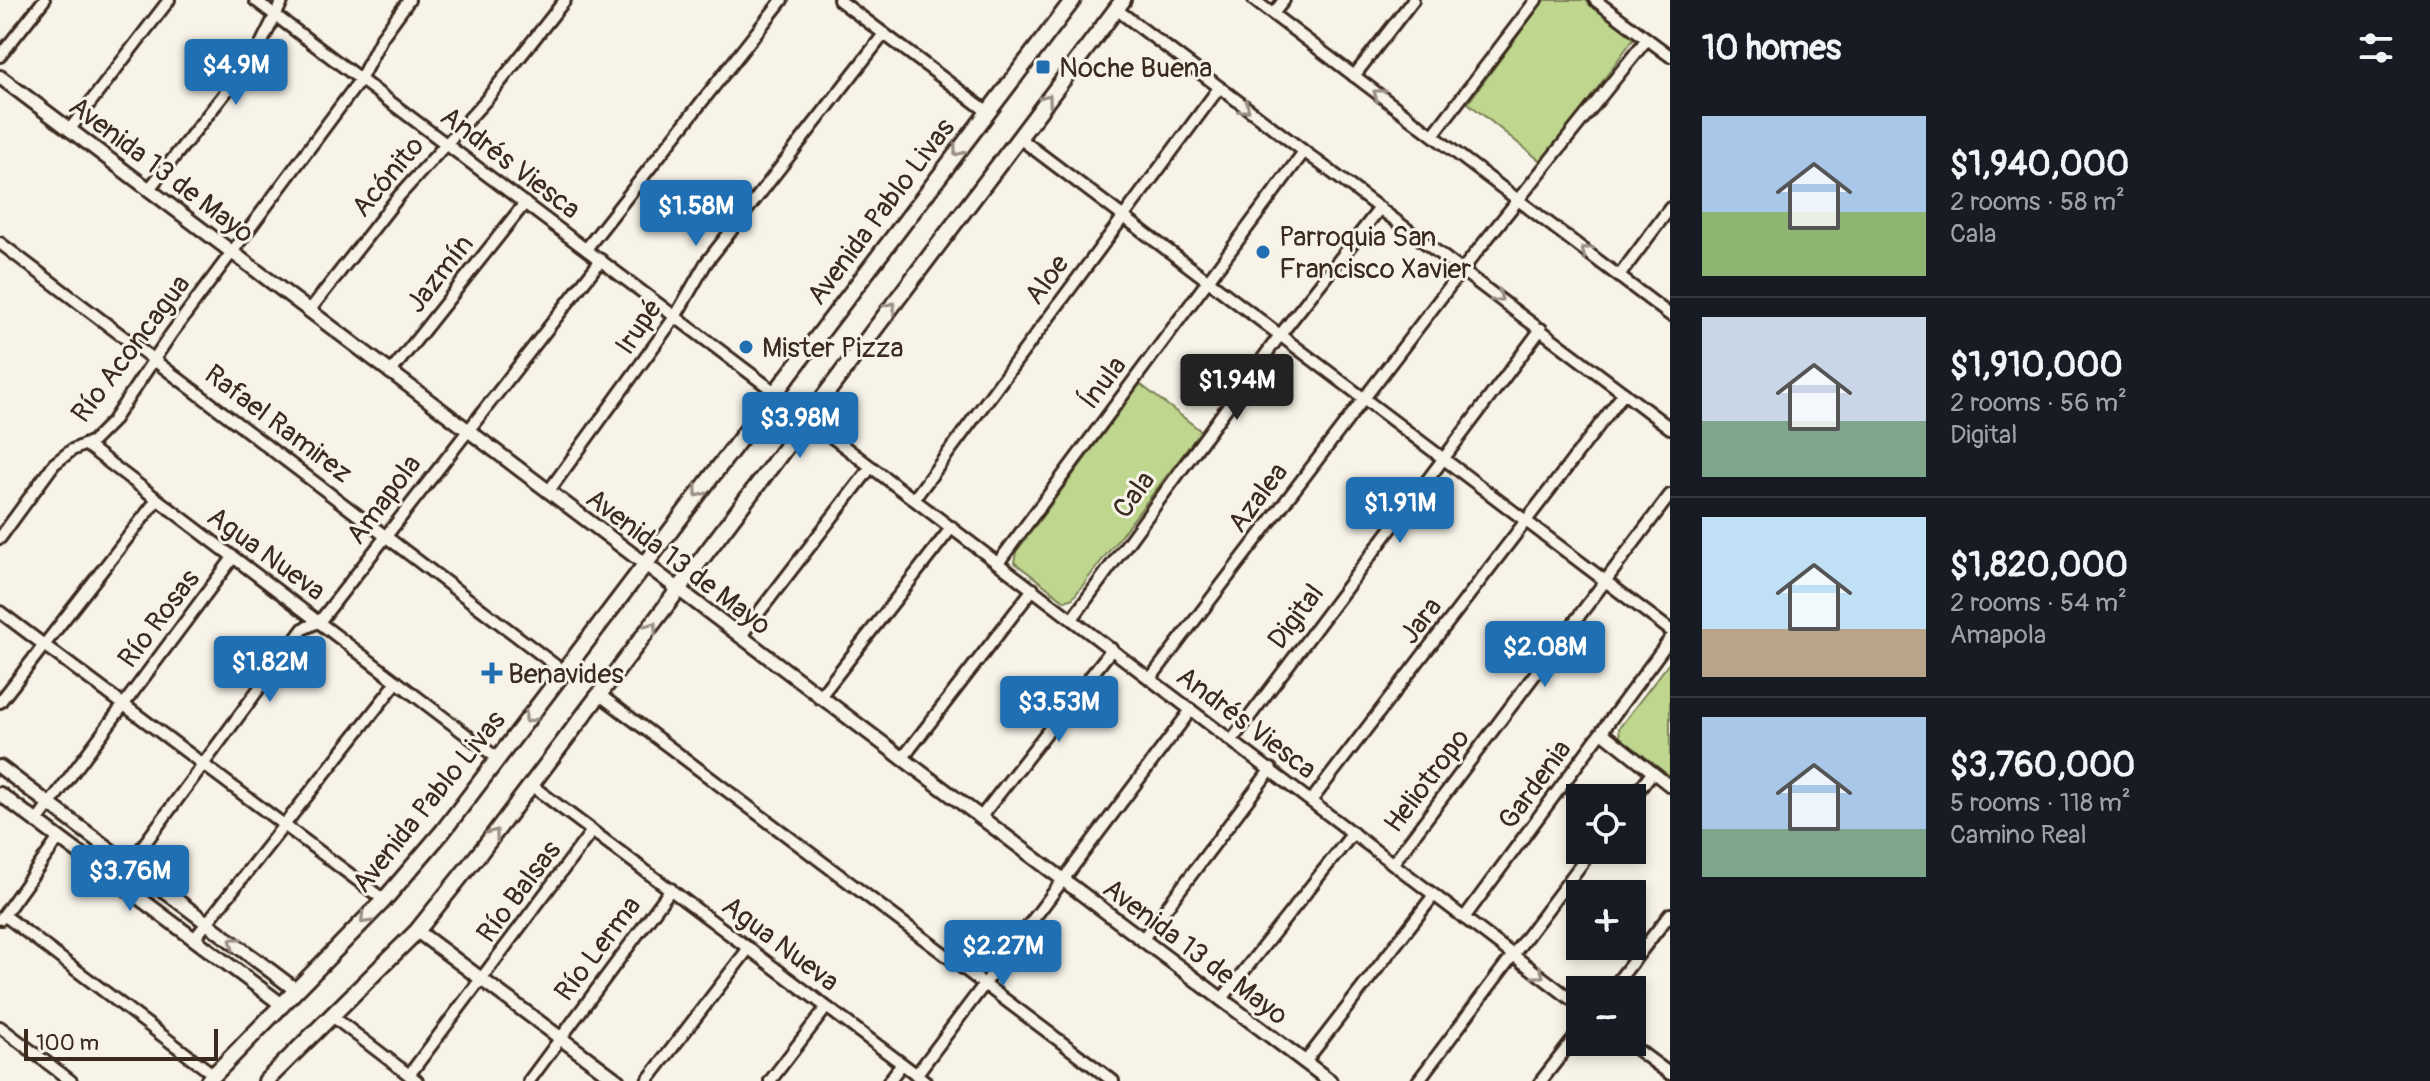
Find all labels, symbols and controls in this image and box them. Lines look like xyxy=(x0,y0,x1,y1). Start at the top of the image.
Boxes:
icon: filters xyxy=(2354,26,2398,70)
text: 10 homes xyxy=(1702,27,1841,70)
pin: $4.9M xyxy=(180,39,292,107)
text: $4.9M xyxy=(203,49,269,81)
place label: Noche Buena xyxy=(1059,51,1212,86)
marker: Noche Buena xyxy=(1034,58,1052,76)
street label: Avenida 13 de Mayo xyxy=(62,89,261,251)
one-way arrow xyxy=(1372,90,1387,104)
one-way arrow xyxy=(1038,93,1052,108)
one-way arrow xyxy=(1236,98,1250,112)
street label: Andrés Viesca xyxy=(433,99,587,227)
street label: Avenida Pablo Livas xyxy=(800,111,963,312)
street label: Acónito xyxy=(344,129,432,225)
one-way arrow xyxy=(954,143,968,157)
text: $1,940,000 xyxy=(1950,143,2129,186)
icon: home xyxy=(1766,148,1862,244)
pin: $1.58M xyxy=(631,180,761,248)
text: 2 rooms · 58 m² xyxy=(1950,186,2125,218)
text: $1.58M xyxy=(658,190,734,222)
text: Cala xyxy=(1950,218,1996,250)
place label: Parroquia San Francisco Xavier xyxy=(1279,220,1471,287)
street label: Jazmín xyxy=(399,228,482,320)
marker: Parroquia San Francisco Xavier xyxy=(1254,243,1272,261)
one-way arrow xyxy=(1580,246,1595,260)
street label: Aloe xyxy=(1017,248,1077,312)
street label: Río Aconcagua xyxy=(64,268,198,430)
one-way arrow xyxy=(1489,287,1504,301)
street label: Irupé xyxy=(608,292,671,362)
one-way arrow xyxy=(881,301,895,316)
place label: Mister Pizza xyxy=(762,331,903,366)
marker: Mister Pizza xyxy=(737,338,755,356)
text: $1,910,000 xyxy=(1950,344,2123,387)
street label: Ínula xyxy=(1072,349,1134,416)
icon: home xyxy=(1766,349,1862,445)
pin: $1.94M xyxy=(1172,354,1302,422)
street label: Rafael Ramirez xyxy=(197,357,359,491)
text: $1.94M xyxy=(1198,364,1276,396)
text: 2 rooms · 56 m² xyxy=(1950,387,2127,419)
pin: $3.98M xyxy=(735,392,865,460)
text: $3.98M xyxy=(760,402,840,434)
text: Digital xyxy=(1950,419,2017,451)
street label: Amapola xyxy=(339,448,429,552)
street label: Azalea xyxy=(1220,456,1296,540)
street label: Cala xyxy=(1105,464,1163,525)
pin: $1.91M xyxy=(1335,477,1465,545)
street label: Avenida 13 de Mayo xyxy=(579,481,778,643)
one-way arrow xyxy=(695,484,709,498)
text: $1.91M xyxy=(1364,487,1436,519)
street label: Agua Nueva xyxy=(200,500,332,609)
text: $1,820,000 xyxy=(1950,544,2128,587)
icon: home xyxy=(1766,549,1862,645)
street label: Río Rosas xyxy=(111,562,208,675)
street label: Digital xyxy=(1260,577,1332,656)
text: 2 rooms · 54 m² xyxy=(1950,587,2127,619)
street label: Jara xyxy=(1392,591,1450,651)
text: Amapola xyxy=(1950,619,2046,651)
pin: $2.08M xyxy=(1480,621,1610,689)
one-way arrow xyxy=(642,622,656,636)
text: $2.08M xyxy=(1503,631,1587,663)
pin: $1.82M xyxy=(205,636,335,704)
text: $1.82M xyxy=(232,646,308,678)
place label: Benavides xyxy=(508,657,624,692)
street label: Andrés Viesca xyxy=(1169,659,1323,787)
marker: Benavides xyxy=(483,664,501,682)
pin: $3.53M xyxy=(994,676,1124,744)
text: $3.53M xyxy=(1018,686,1100,718)
street label: Avenida Pablo Livas xyxy=(345,703,514,900)
one-way arrow xyxy=(524,709,538,723)
street label: Heliotropo xyxy=(1377,722,1478,840)
street label: Gardenia xyxy=(1491,733,1579,836)
text: $3,760,000 xyxy=(1950,744,2135,787)
icon: home xyxy=(1766,749,1862,845)
map controls xyxy=(1566,784,1646,1056)
button: locate xyxy=(1566,784,1646,864)
text: 5 rooms · 118 m² xyxy=(1950,787,2131,819)
text: Camino Real xyxy=(1950,819,2087,851)
one-way arrow xyxy=(484,828,498,843)
street label: Río Balsas xyxy=(469,834,569,950)
pin: $3.76M xyxy=(65,845,195,913)
text: $3.76M xyxy=(89,855,171,887)
street label: Avenida 13 de Mayo xyxy=(1096,871,1295,1033)
button: + xyxy=(1566,880,1646,960)
street label: Río Lerma xyxy=(547,889,649,1008)
street label: Agua Nueva xyxy=(715,889,846,1000)
one-way arrow xyxy=(361,910,375,925)
pin: $2.27M xyxy=(938,920,1068,988)
text: $2.27M xyxy=(962,930,1044,962)
one-way arrow xyxy=(228,938,242,952)
one-way arrow xyxy=(1530,965,1544,979)
button: − xyxy=(1566,976,1646,1056)
scale bar xyxy=(24,1025,218,1061)
text: 100 m xyxy=(36,1029,99,1057)

